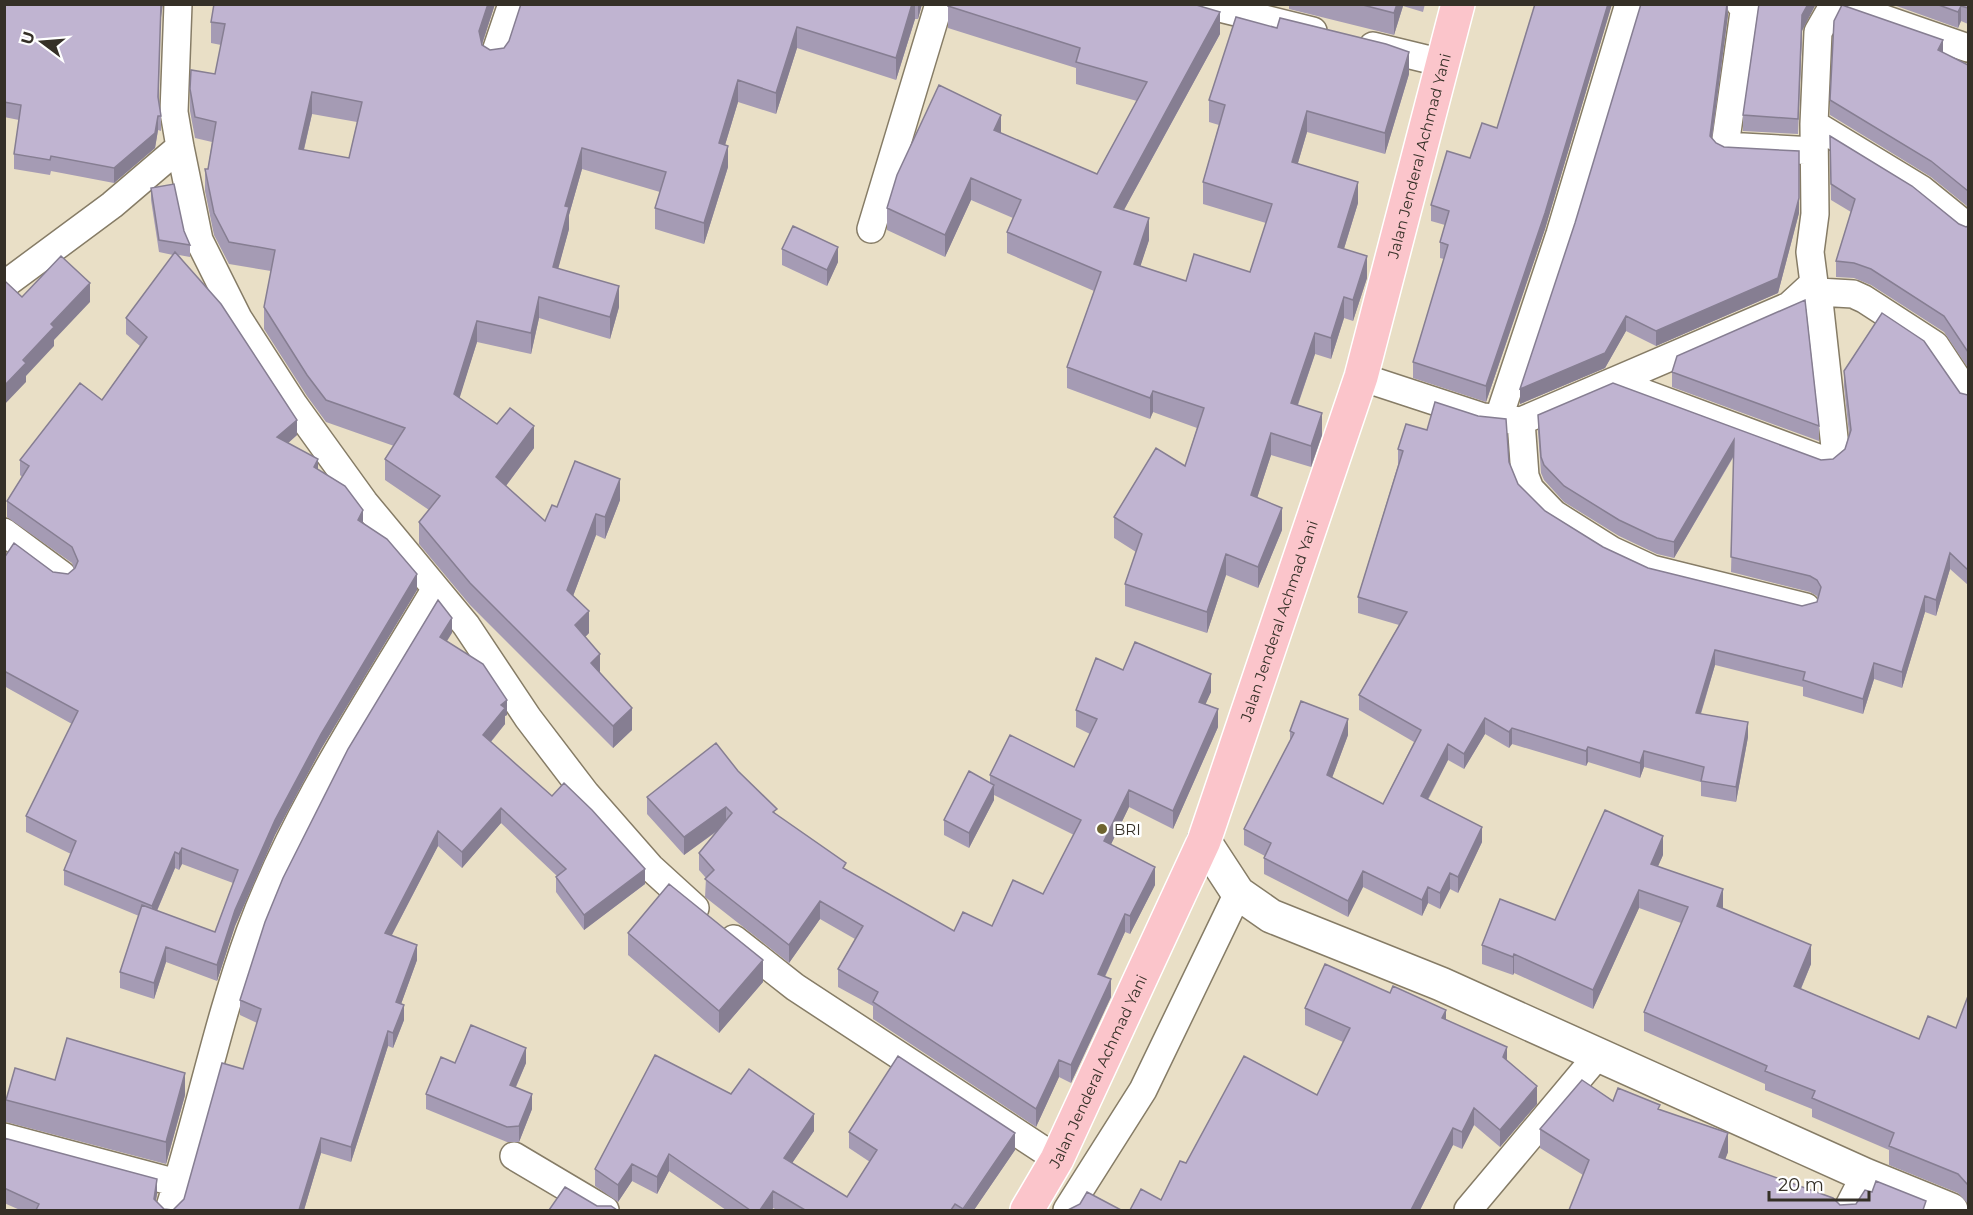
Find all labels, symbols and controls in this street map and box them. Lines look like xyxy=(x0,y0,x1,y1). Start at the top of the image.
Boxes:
north arrow xyxy=(12,12,72,72)
text: U xyxy=(17,29,39,47)
street label: Jalan Jenderal Achmad Yani xyxy=(1383,51,1454,261)
street label: Jalan Jenderal Achmad Yani xyxy=(1235,518,1321,725)
place label: BRI xyxy=(1114,820,1141,839)
marker: BRI xyxy=(1095,822,1109,836)
street label: Jalan Jenderal Achmad Yani xyxy=(1044,971,1151,1172)
scale bar xyxy=(1769,1164,1870,1202)
text: 20 m xyxy=(1778,1174,1824,1196)

